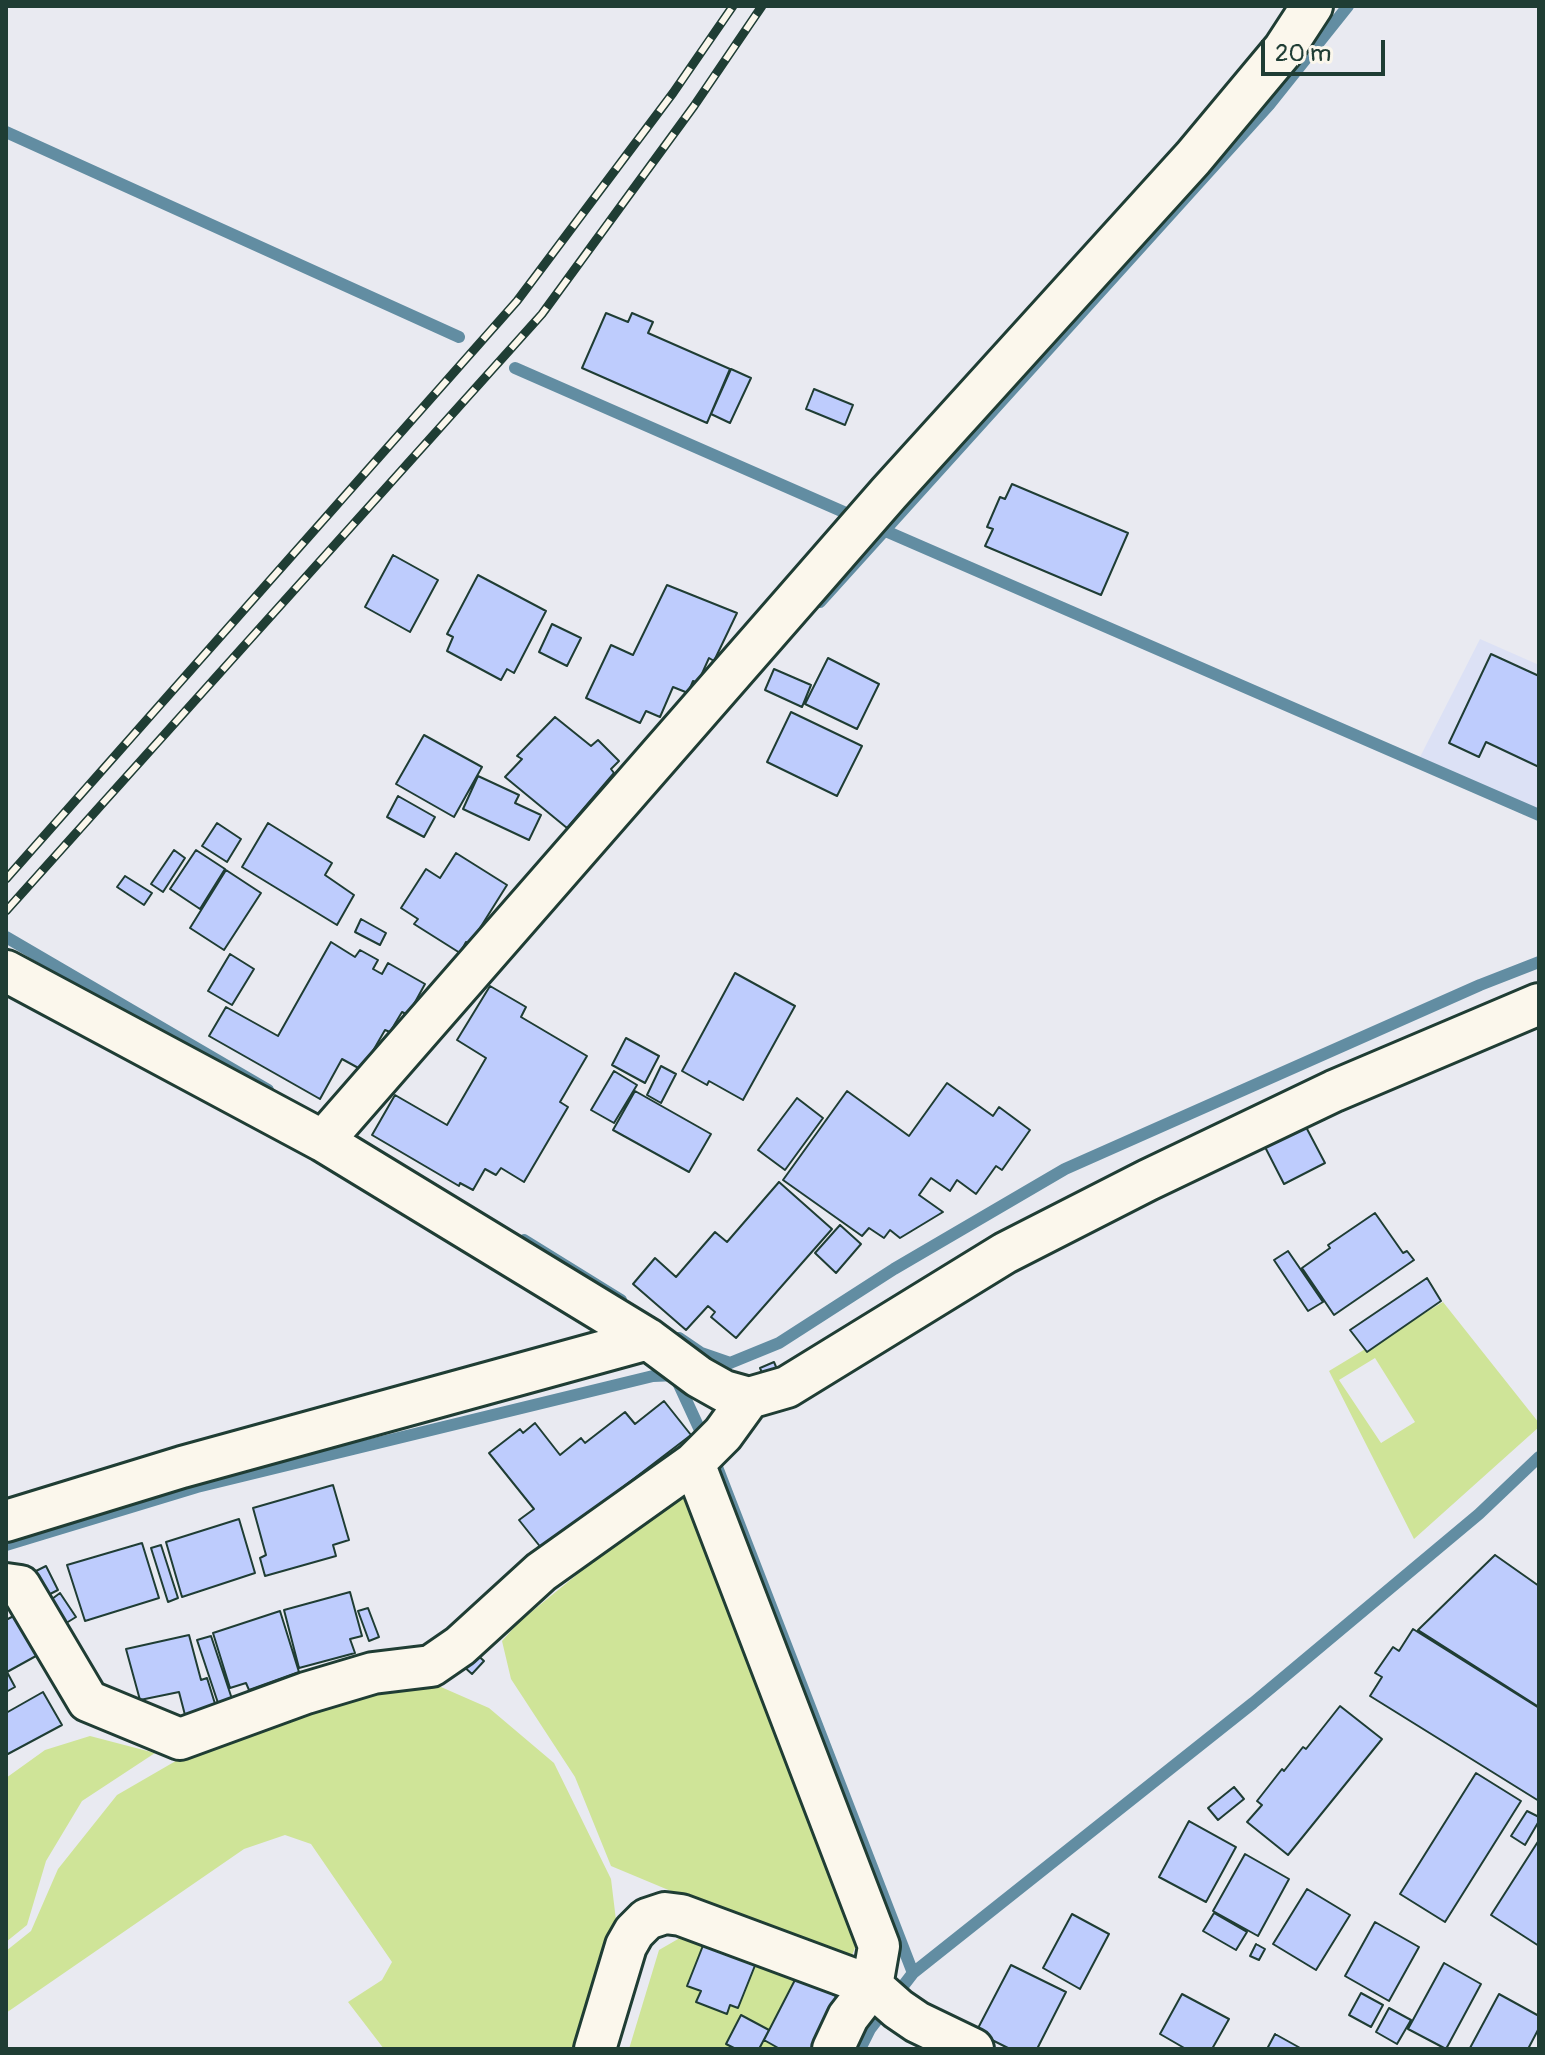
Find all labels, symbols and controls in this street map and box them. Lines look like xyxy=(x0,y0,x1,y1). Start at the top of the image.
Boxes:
scale bar xyxy=(1265,24,1389,74)
text: 20 m xyxy=(1275,39,1331,68)

